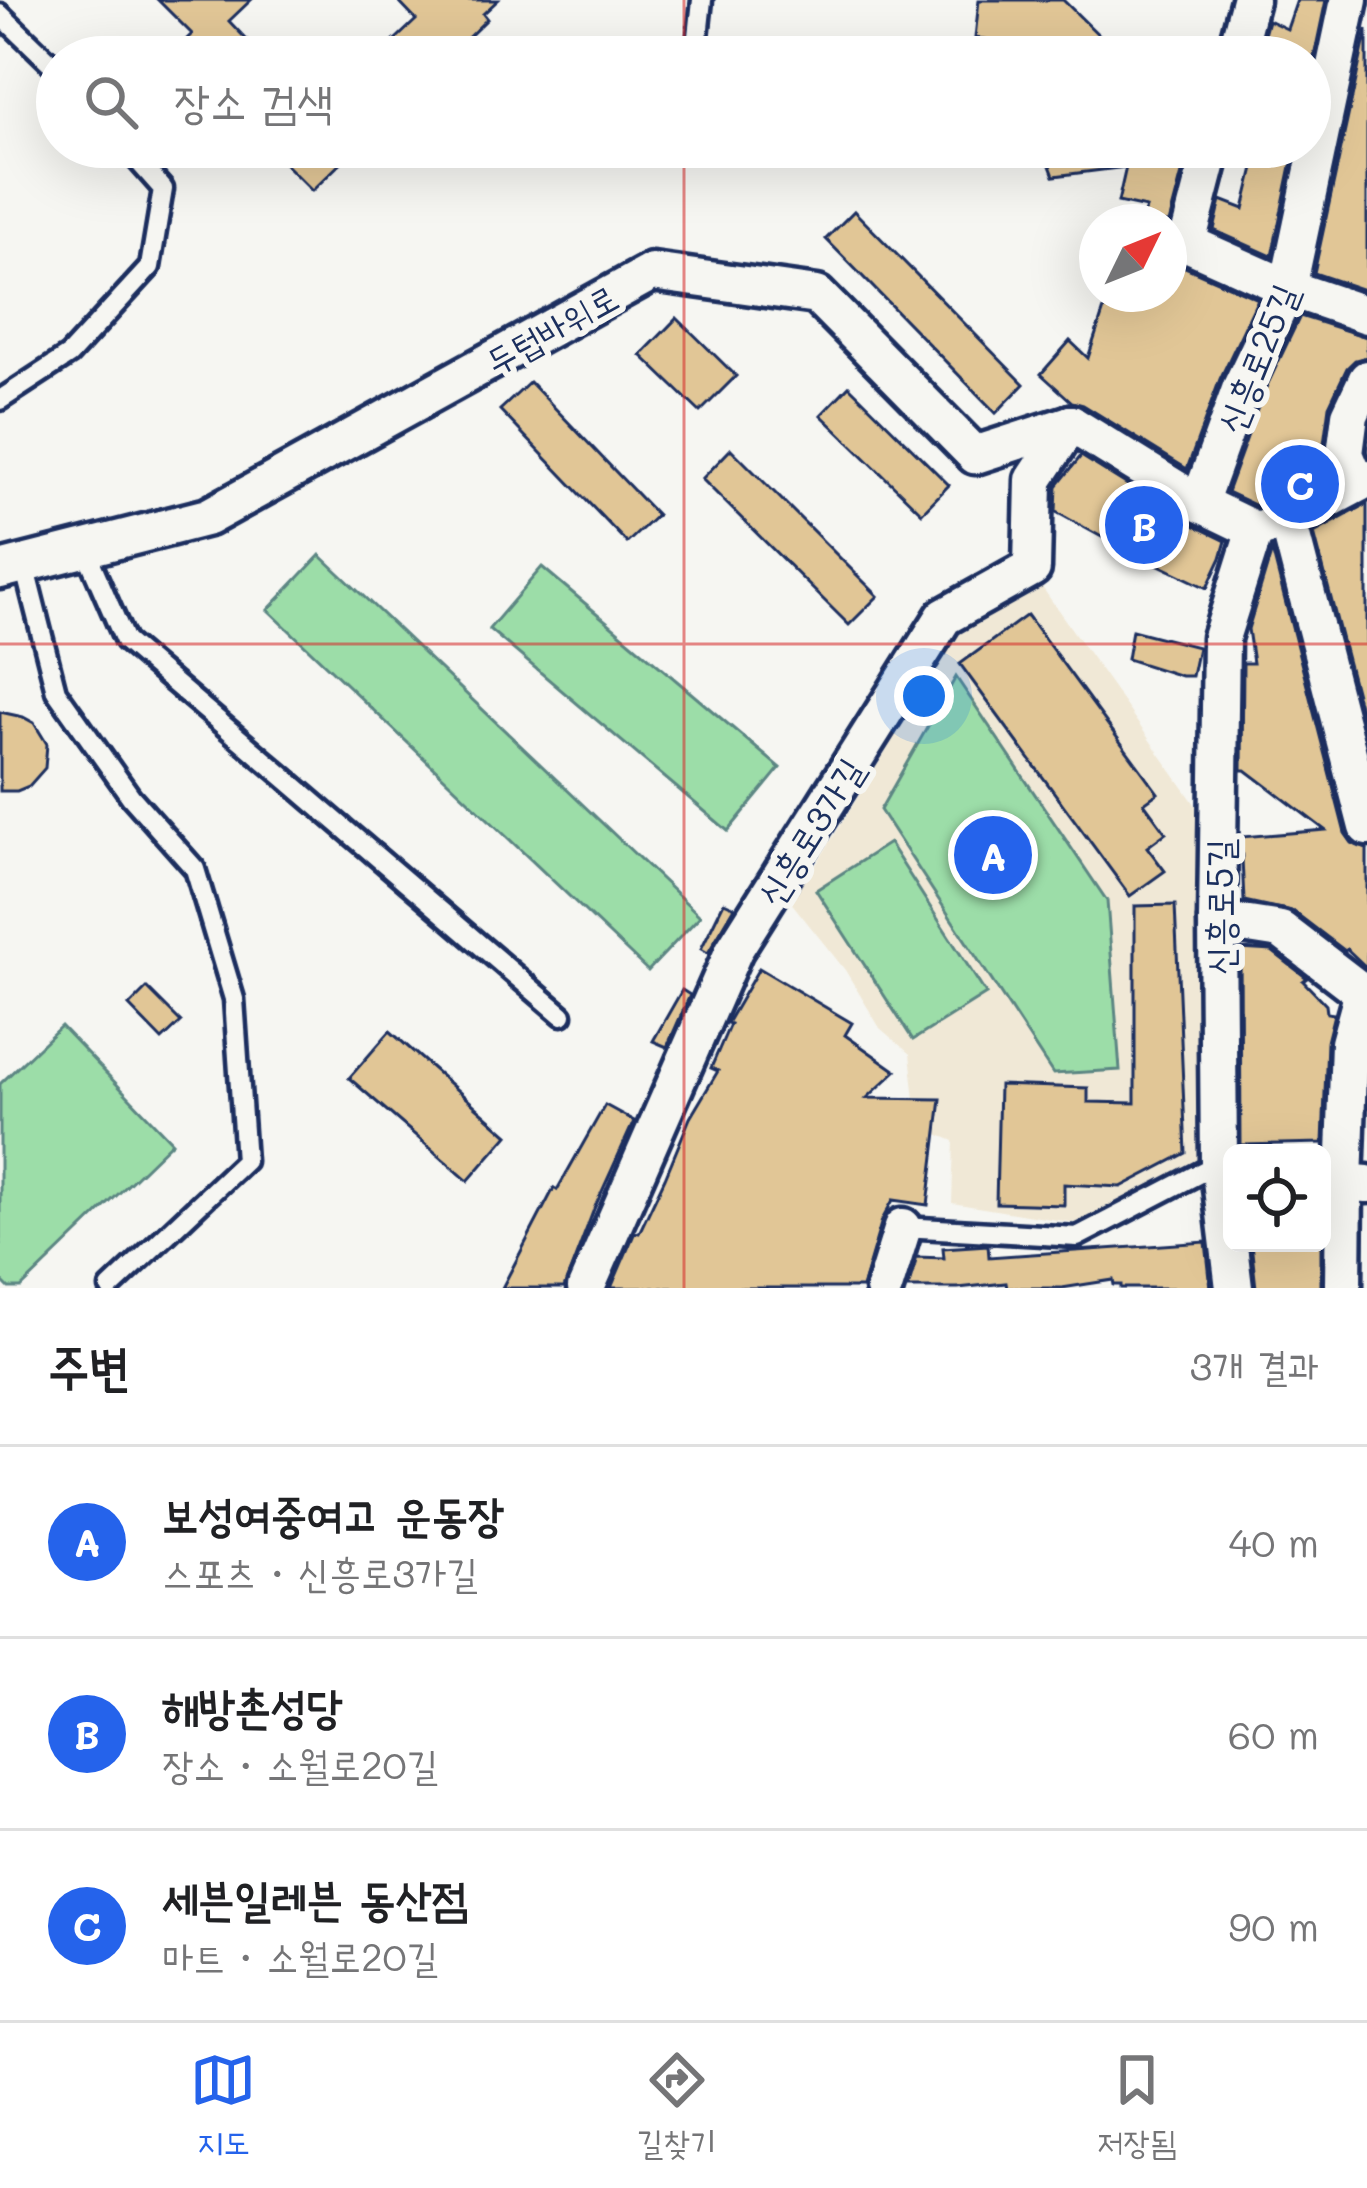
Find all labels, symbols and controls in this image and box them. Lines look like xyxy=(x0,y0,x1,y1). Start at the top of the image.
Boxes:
search box xyxy=(36,36,1331,168)
icon: search xyxy=(78,69,144,135)
text: 장소 검색 xyxy=(174,71,333,129)
north arrow xyxy=(1079,204,1187,312)
street label: 두텁바위로 xyxy=(476,272,626,384)
street label: 신흥로25길 xyxy=(1205,276,1307,440)
pin: C xyxy=(1261,439,1339,529)
pin: B xyxy=(1105,480,1183,570)
your location xyxy=(894,666,954,726)
street label: 신흥로3가길 xyxy=(745,748,873,914)
pin: A xyxy=(954,810,1032,900)
street label: 신흥로5길 xyxy=(1195,839,1242,975)
map controls xyxy=(1223,1144,1331,1252)
button: locate xyxy=(1223,1144,1331,1252)
text: 주변 xyxy=(48,1331,130,1398)
text: 3개 결과 xyxy=(1190,1339,1319,1390)
text: 보성여중여고 운동장 xyxy=(162,1484,504,1542)
text: A xyxy=(73,1516,101,1567)
text: 40 m xyxy=(1228,1516,1319,1567)
text: 스포츠 · 신흥로3가길 xyxy=(162,1546,478,1597)
text: 해방촌성당 xyxy=(162,1676,343,1734)
text: B xyxy=(74,1708,100,1759)
text: 60 m xyxy=(1228,1708,1319,1759)
text: 장소 · 소월로20길 xyxy=(162,1738,438,1789)
text: 세븐일레븐 동산점 xyxy=(162,1868,468,1926)
text: C xyxy=(73,1900,101,1951)
text: 90 m xyxy=(1228,1900,1319,1951)
text: 마트 · 소월로20길 xyxy=(162,1930,438,1981)
tab: 지도 xyxy=(190,2047,256,2165)
tab: 길찾기 xyxy=(637,2047,716,2165)
tab: 저장됨 xyxy=(1097,2047,1177,2165)

